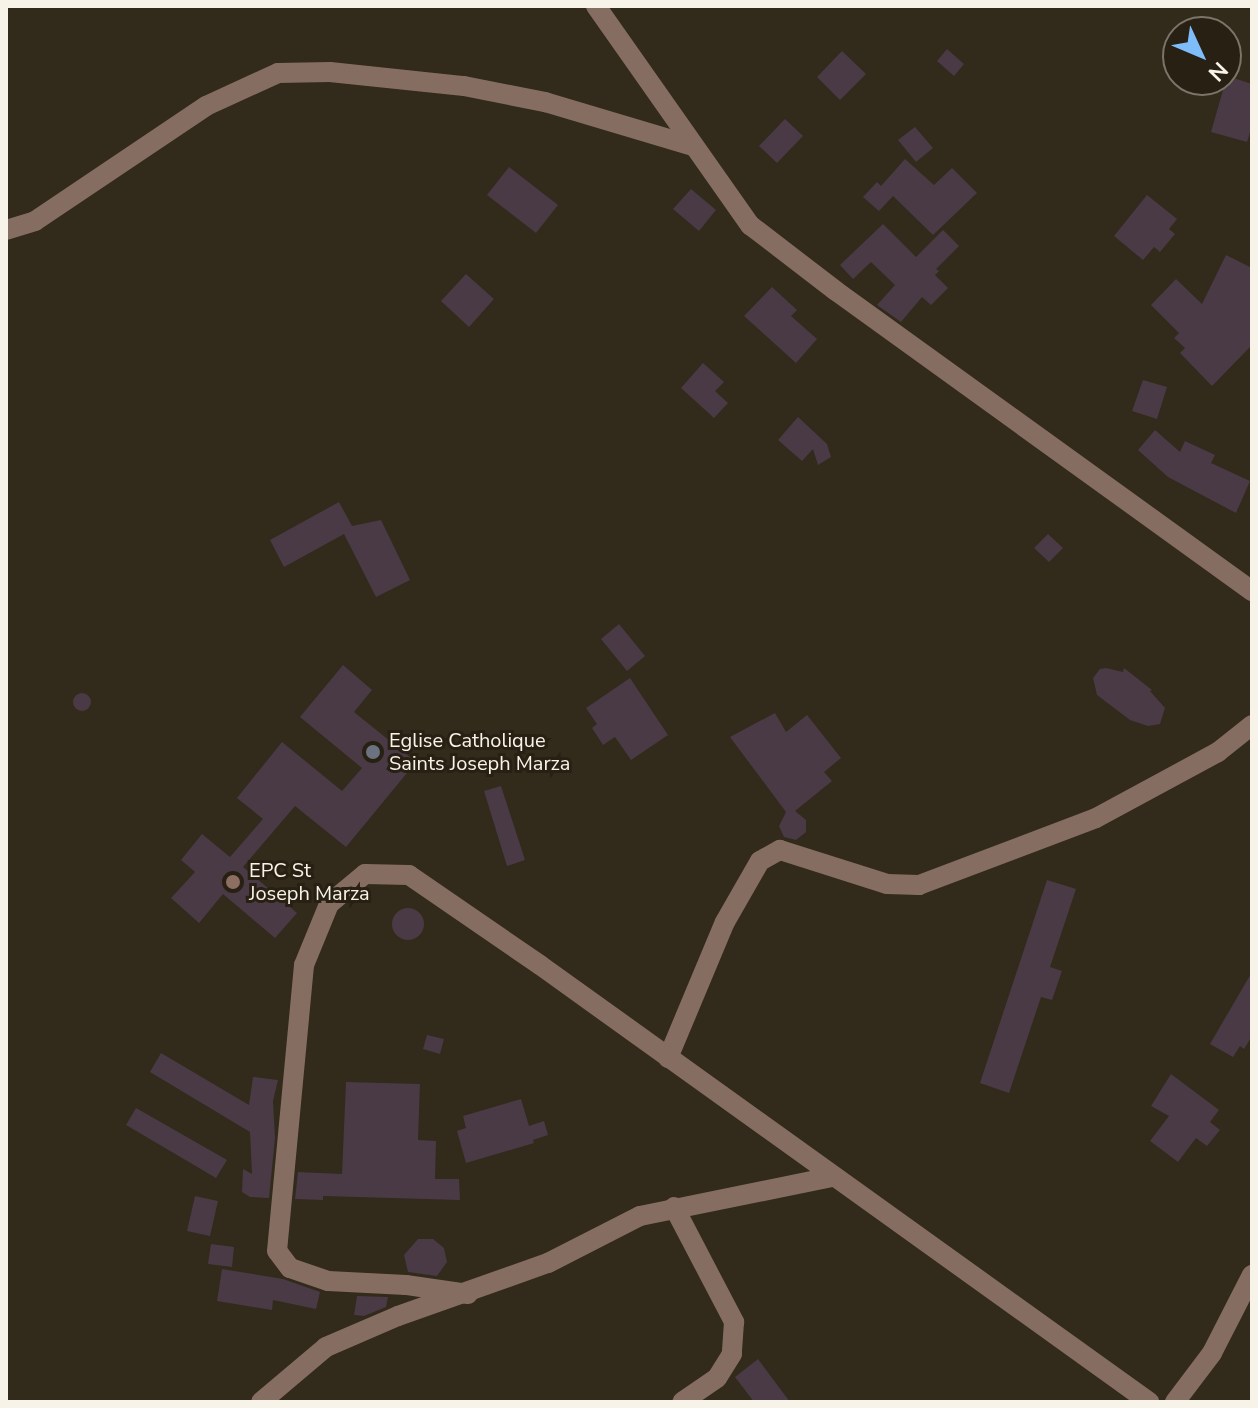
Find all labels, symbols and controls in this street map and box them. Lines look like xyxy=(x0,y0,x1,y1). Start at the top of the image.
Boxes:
north arrow xyxy=(1162,16,1242,96)
text: N xyxy=(1201,55,1234,88)
place label: Eglise Catholique Saints Joseph Marza xyxy=(389,728,570,775)
marker: Eglise Catholique Saints Joseph Marza xyxy=(364,743,382,761)
place label: EPC St Joseph Marza xyxy=(249,858,370,905)
marker: EPC St Joseph Marza xyxy=(224,873,242,891)

